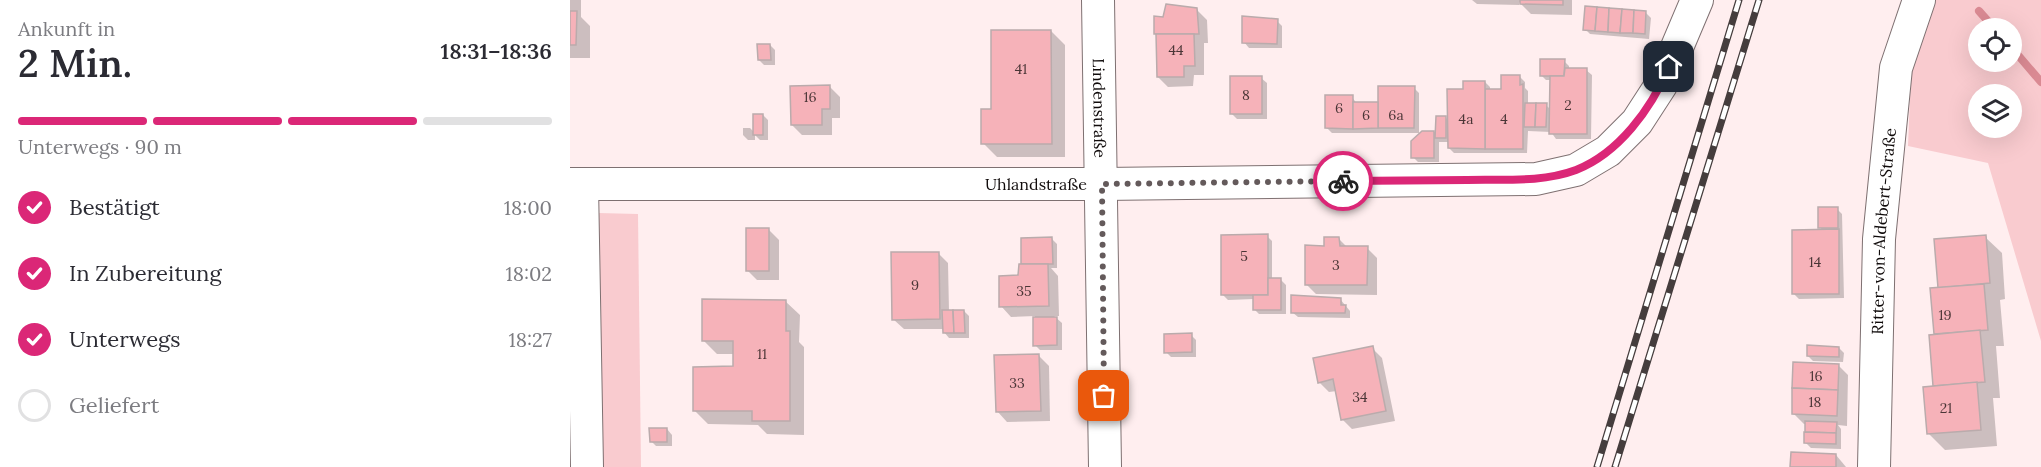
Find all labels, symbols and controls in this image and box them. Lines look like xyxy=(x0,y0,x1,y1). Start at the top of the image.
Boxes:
text: Ankunft in xyxy=(18,16,115,41)
map controls xyxy=(1968,18,2022,138)
button: locate xyxy=(1968,18,2022,72)
text: 18:31–18:36 xyxy=(441,37,552,65)
text: 2 Min. xyxy=(18,38,132,88)
house number: 44 xyxy=(1168,41,1184,59)
pin xyxy=(1643,41,1694,92)
icon: home xyxy=(1652,50,1685,83)
street label: Lindenstraße xyxy=(1089,58,1110,158)
house number: 41 xyxy=(1015,60,1027,78)
button: layers xyxy=(1968,84,2022,138)
house number: 8 xyxy=(1242,86,1250,104)
house number: 16 xyxy=(803,88,817,106)
house number: 2 xyxy=(1564,96,1572,114)
house number: 6 xyxy=(1335,99,1343,117)
house number: 6 xyxy=(1362,106,1370,124)
house number: 6a xyxy=(1388,106,1404,124)
house number: 4a xyxy=(1459,110,1473,128)
house number: 4 xyxy=(1500,110,1508,128)
street label: Ritter-von-Aldebert-Straße xyxy=(1867,127,1900,335)
text: Unterwegs · 90 m xyxy=(18,134,182,159)
courier xyxy=(1313,151,1373,211)
icon: bike xyxy=(1327,165,1360,198)
street label: Uhlandstraße xyxy=(985,174,1087,194)
icon: check xyxy=(18,191,51,224)
text: Bestätigt xyxy=(69,193,160,221)
text: 18:00 xyxy=(504,195,552,220)
house number: 5 xyxy=(1240,247,1248,265)
house number: 14 xyxy=(1809,253,1822,271)
house number: 3 xyxy=(1332,256,1340,274)
icon: check xyxy=(18,257,51,290)
text: In Zubereitung xyxy=(69,259,222,287)
text: 18:02 xyxy=(505,261,552,286)
house number: 9 xyxy=(911,276,919,294)
house number: 35 xyxy=(1016,282,1032,300)
house number: 19 xyxy=(1938,306,1952,324)
icon: check xyxy=(18,323,51,356)
text: Unterwegs xyxy=(69,325,180,353)
text: 18:27 xyxy=(509,327,552,352)
house number: 11 xyxy=(757,345,767,363)
house number: 16 xyxy=(1809,367,1823,385)
pin xyxy=(1078,370,1129,421)
house number: 33 xyxy=(1009,374,1025,392)
icon: bag xyxy=(1087,379,1120,412)
house number: 34 xyxy=(1352,388,1368,406)
text: Geliefert xyxy=(69,391,159,419)
house number: 18 xyxy=(1809,393,1822,411)
house number: 21 xyxy=(1940,399,1952,417)

